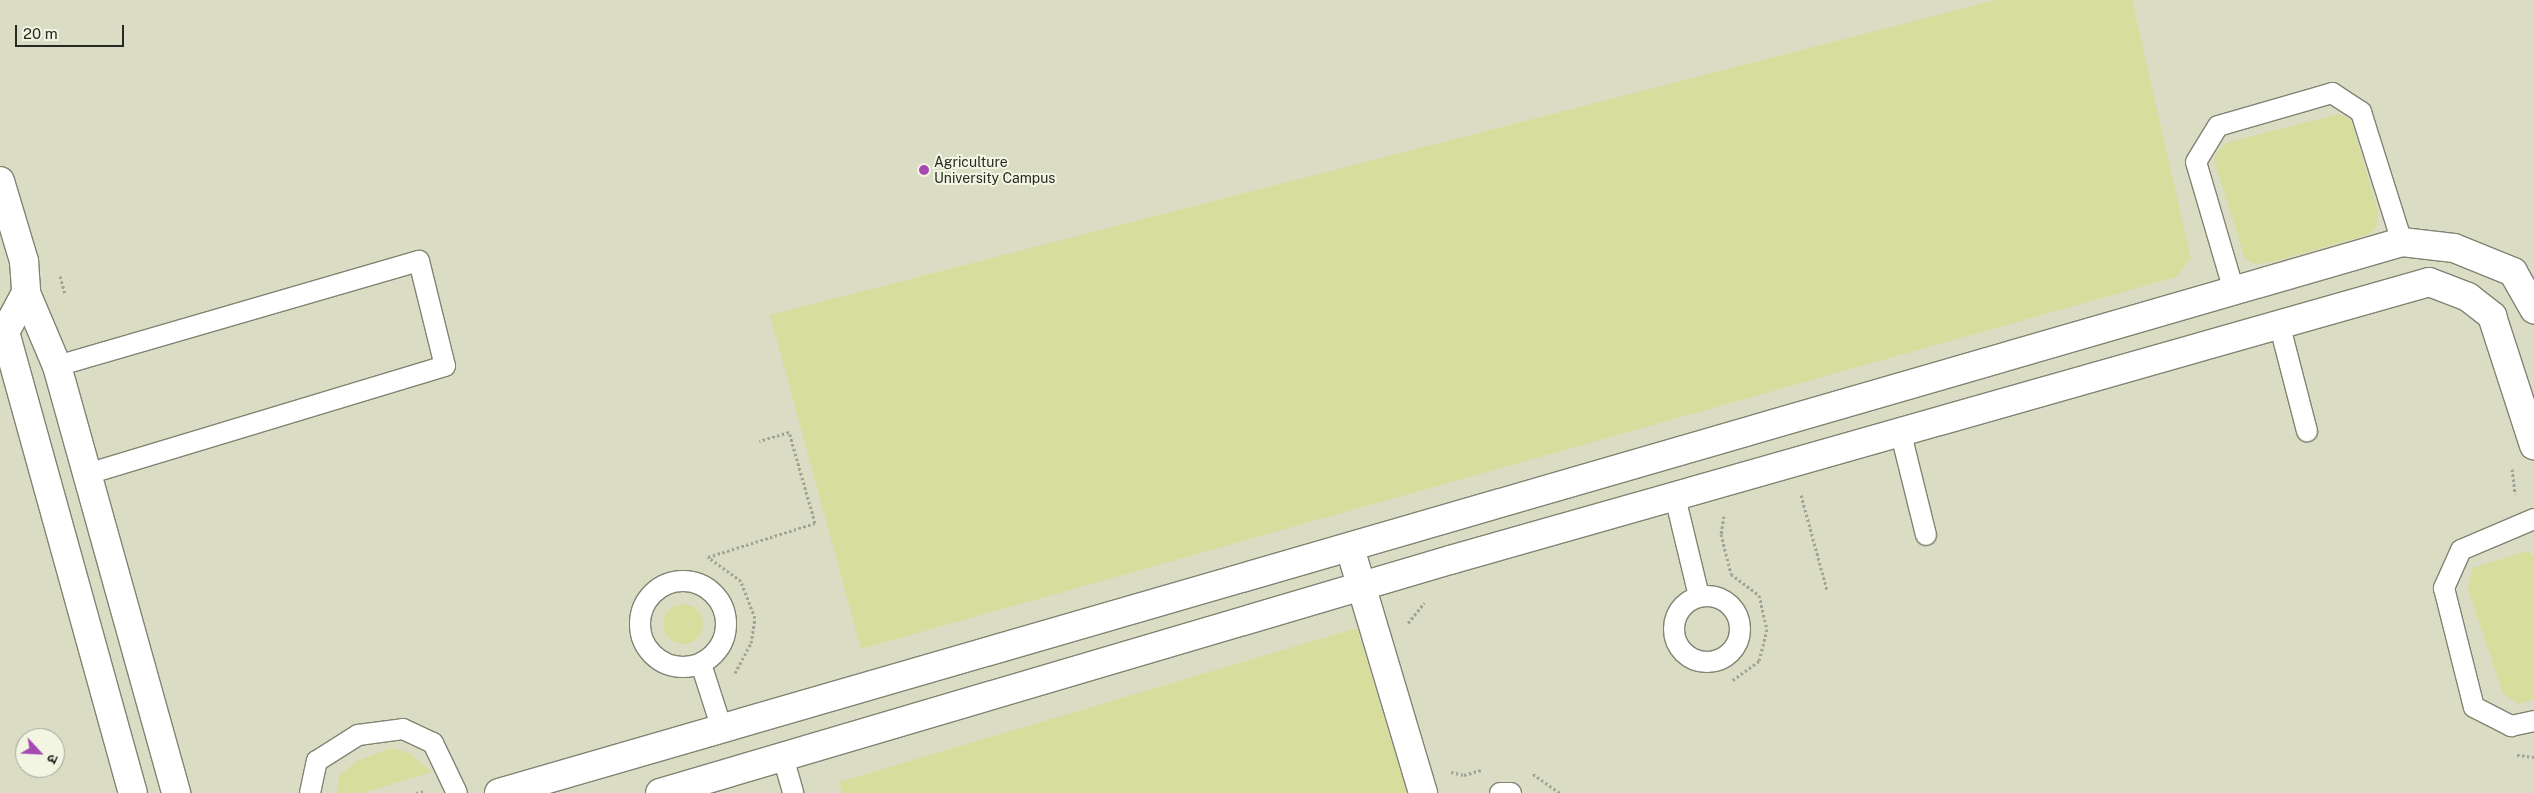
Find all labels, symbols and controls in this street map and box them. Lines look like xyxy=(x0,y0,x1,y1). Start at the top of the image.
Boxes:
scale bar xyxy=(18,15,126,47)
text: 20 m xyxy=(23,25,58,42)
place label: Agriculture University Campus xyxy=(934,154,1055,186)
marker: Agriculture University Campus xyxy=(918,164,930,176)
north arrow xyxy=(15,728,65,778)
text: उ xyxy=(44,752,62,766)

